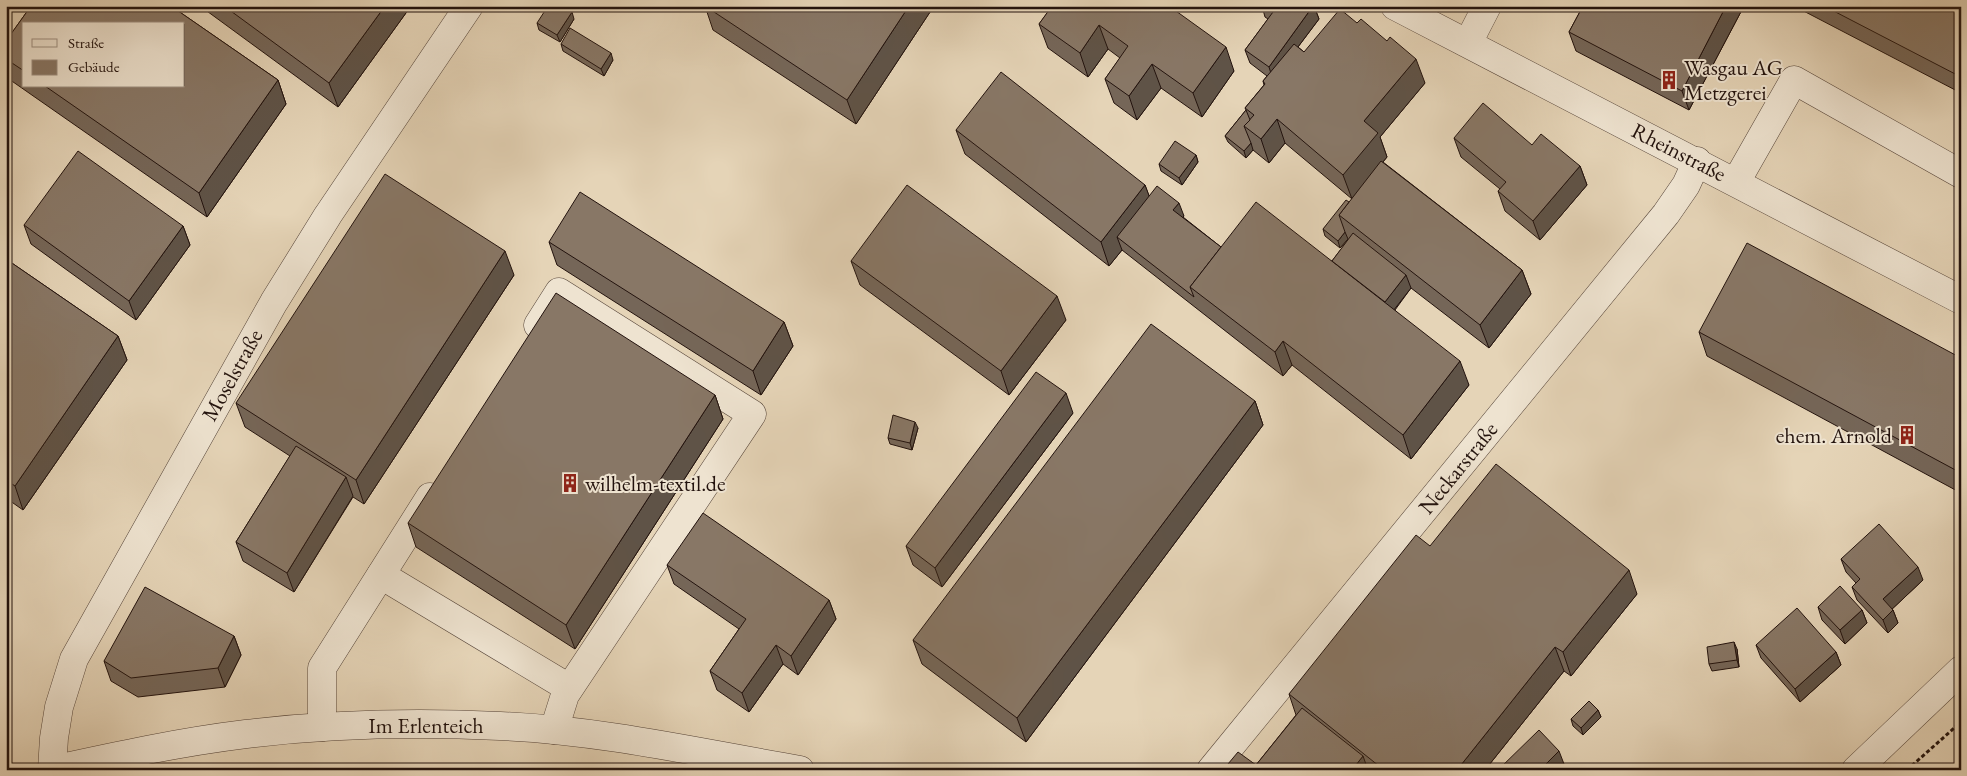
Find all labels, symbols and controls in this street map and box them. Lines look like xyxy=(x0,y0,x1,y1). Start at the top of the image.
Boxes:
legend xyxy=(22,22,185,88)
text: Straße xyxy=(68,33,104,52)
place label: Wasgau AG Metzgerei xyxy=(1684,53,1783,107)
text: Gebäude xyxy=(68,57,120,76)
building icon: Wasgau AG Metzgerei xyxy=(1658,69,1680,91)
street label: Rheinstraße xyxy=(1627,116,1732,188)
street label: Moselstraße xyxy=(195,323,269,426)
street label: Neckarstraße xyxy=(1412,415,1504,520)
place label: ehem. Arnold xyxy=(1776,421,1893,450)
building icon: ehem. Arnold xyxy=(1896,424,1918,446)
place label: wilhelm-textil.de xyxy=(585,469,726,498)
building icon: wilhelm-textil.de xyxy=(559,472,581,494)
street label: Im Erlenteich xyxy=(368,711,484,740)

